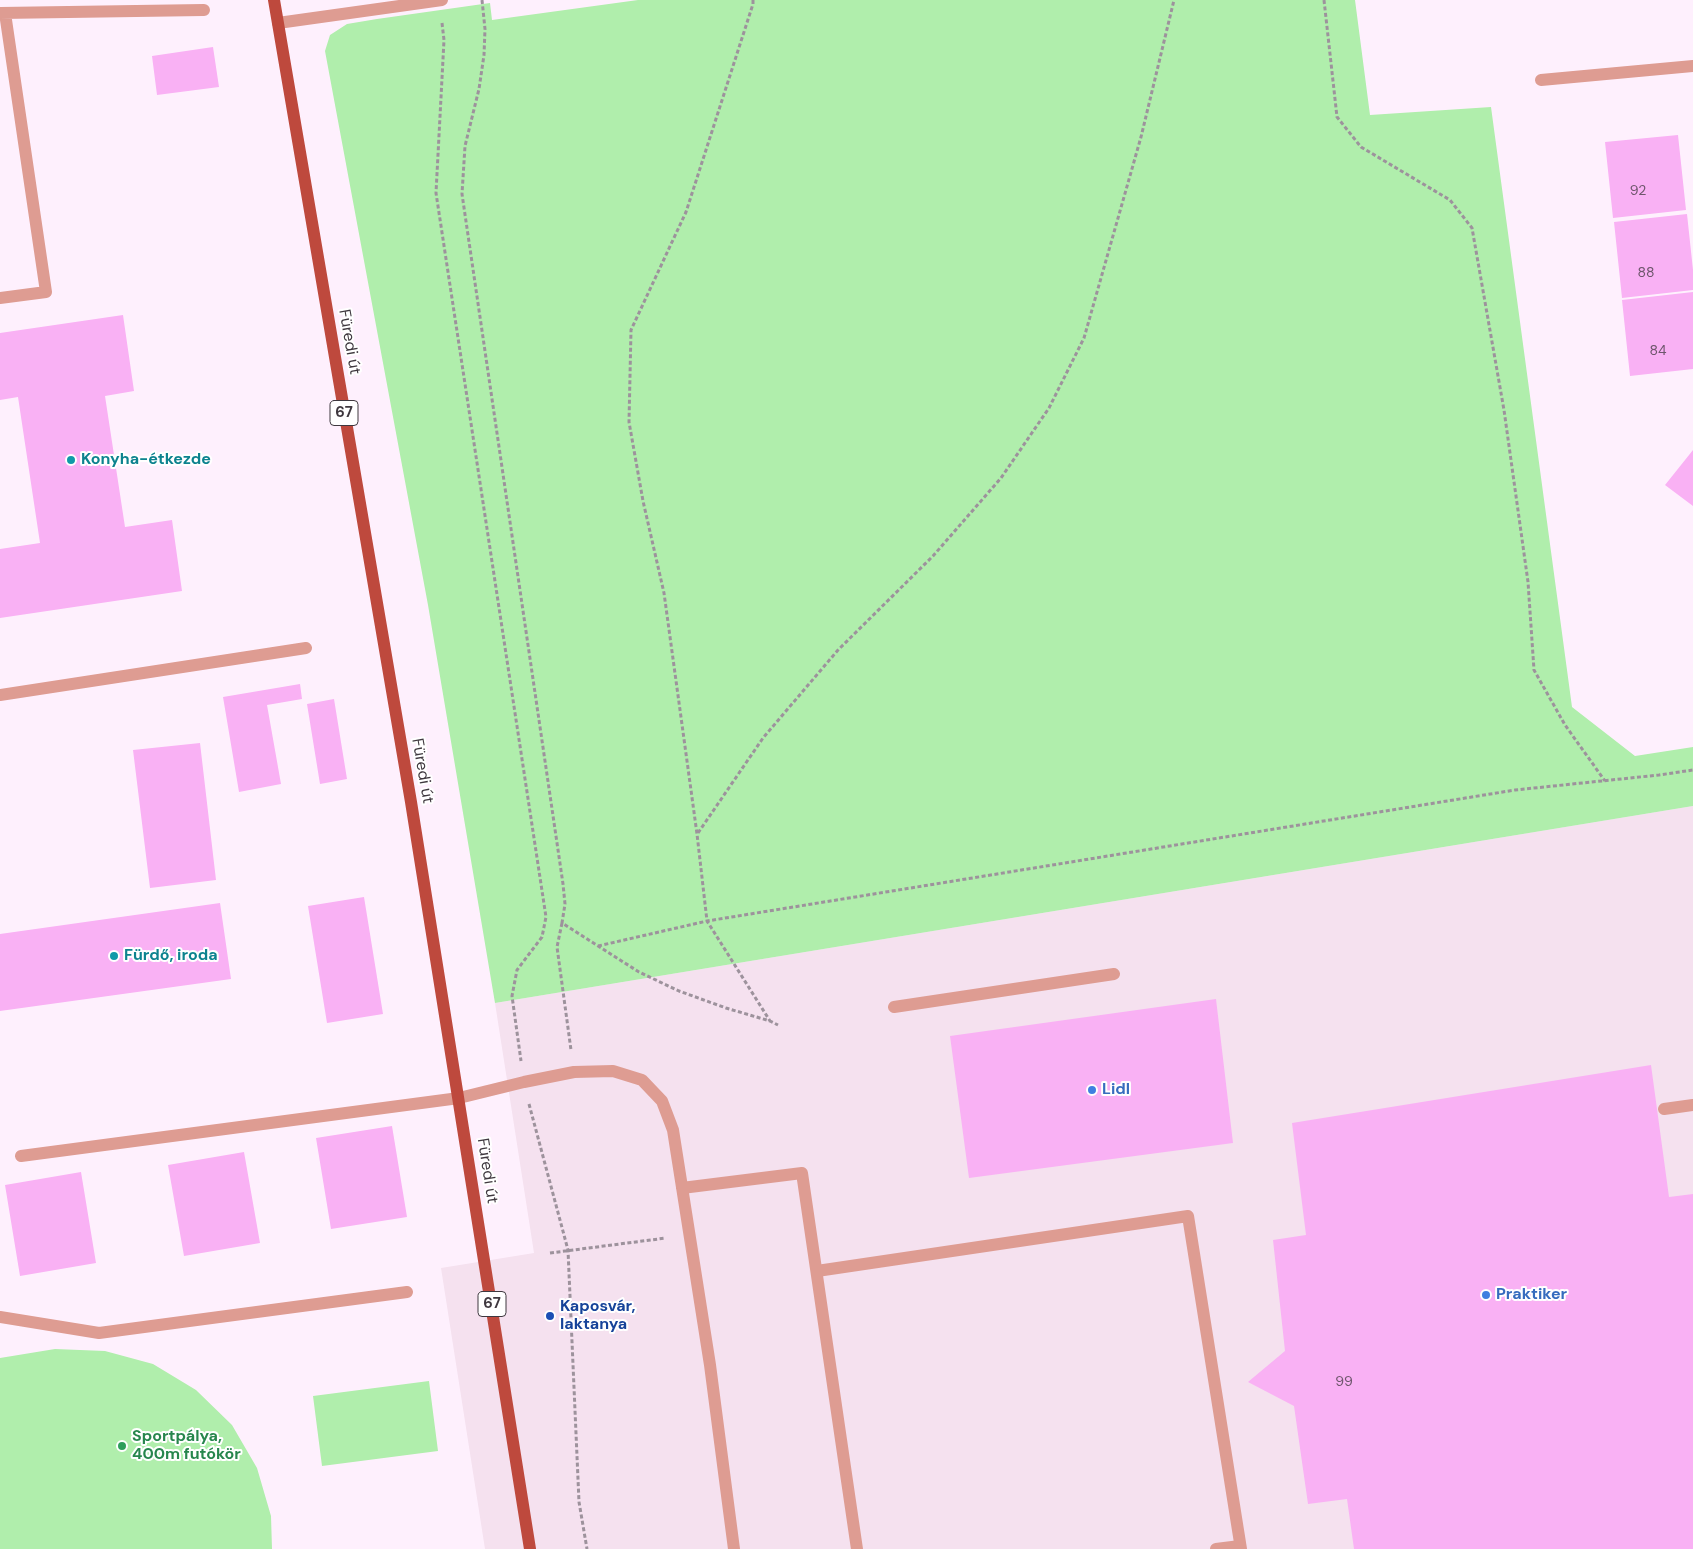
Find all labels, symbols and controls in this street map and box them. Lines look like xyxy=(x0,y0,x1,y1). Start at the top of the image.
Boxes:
house number: 92 xyxy=(1630,183,1646,199)
house number: 88 xyxy=(1637,265,1655,281)
street label: Füredi út xyxy=(334,308,364,376)
house number: 84 xyxy=(1649,343,1667,359)
road number: 67 xyxy=(330,400,358,426)
place label: Konyha-étkezde xyxy=(81,450,211,470)
marker: Konyha-étkezde xyxy=(65,454,77,466)
street label: Füredi út xyxy=(407,737,437,805)
place label: Fürdő, iroda xyxy=(124,946,218,966)
marker: Fürdő, iroda xyxy=(108,950,120,962)
place label: Lidl xyxy=(1102,1080,1130,1100)
marker: Lidl xyxy=(1086,1084,1098,1096)
street label: Füredi út xyxy=(472,1137,502,1205)
place label: Praktiker xyxy=(1496,1285,1567,1305)
marker: Praktiker xyxy=(1480,1289,1492,1301)
road number: 67 xyxy=(478,1292,506,1316)
place label: Kaposvár, laktanya xyxy=(560,1297,635,1335)
marker: Kaposvár, laktanya xyxy=(544,1310,556,1322)
house number: 99 xyxy=(1335,1374,1353,1390)
place label: Sportpálya, 400m futókör xyxy=(132,1427,241,1465)
marker: Sportpálya, 400m futókör xyxy=(116,1440,128,1452)

